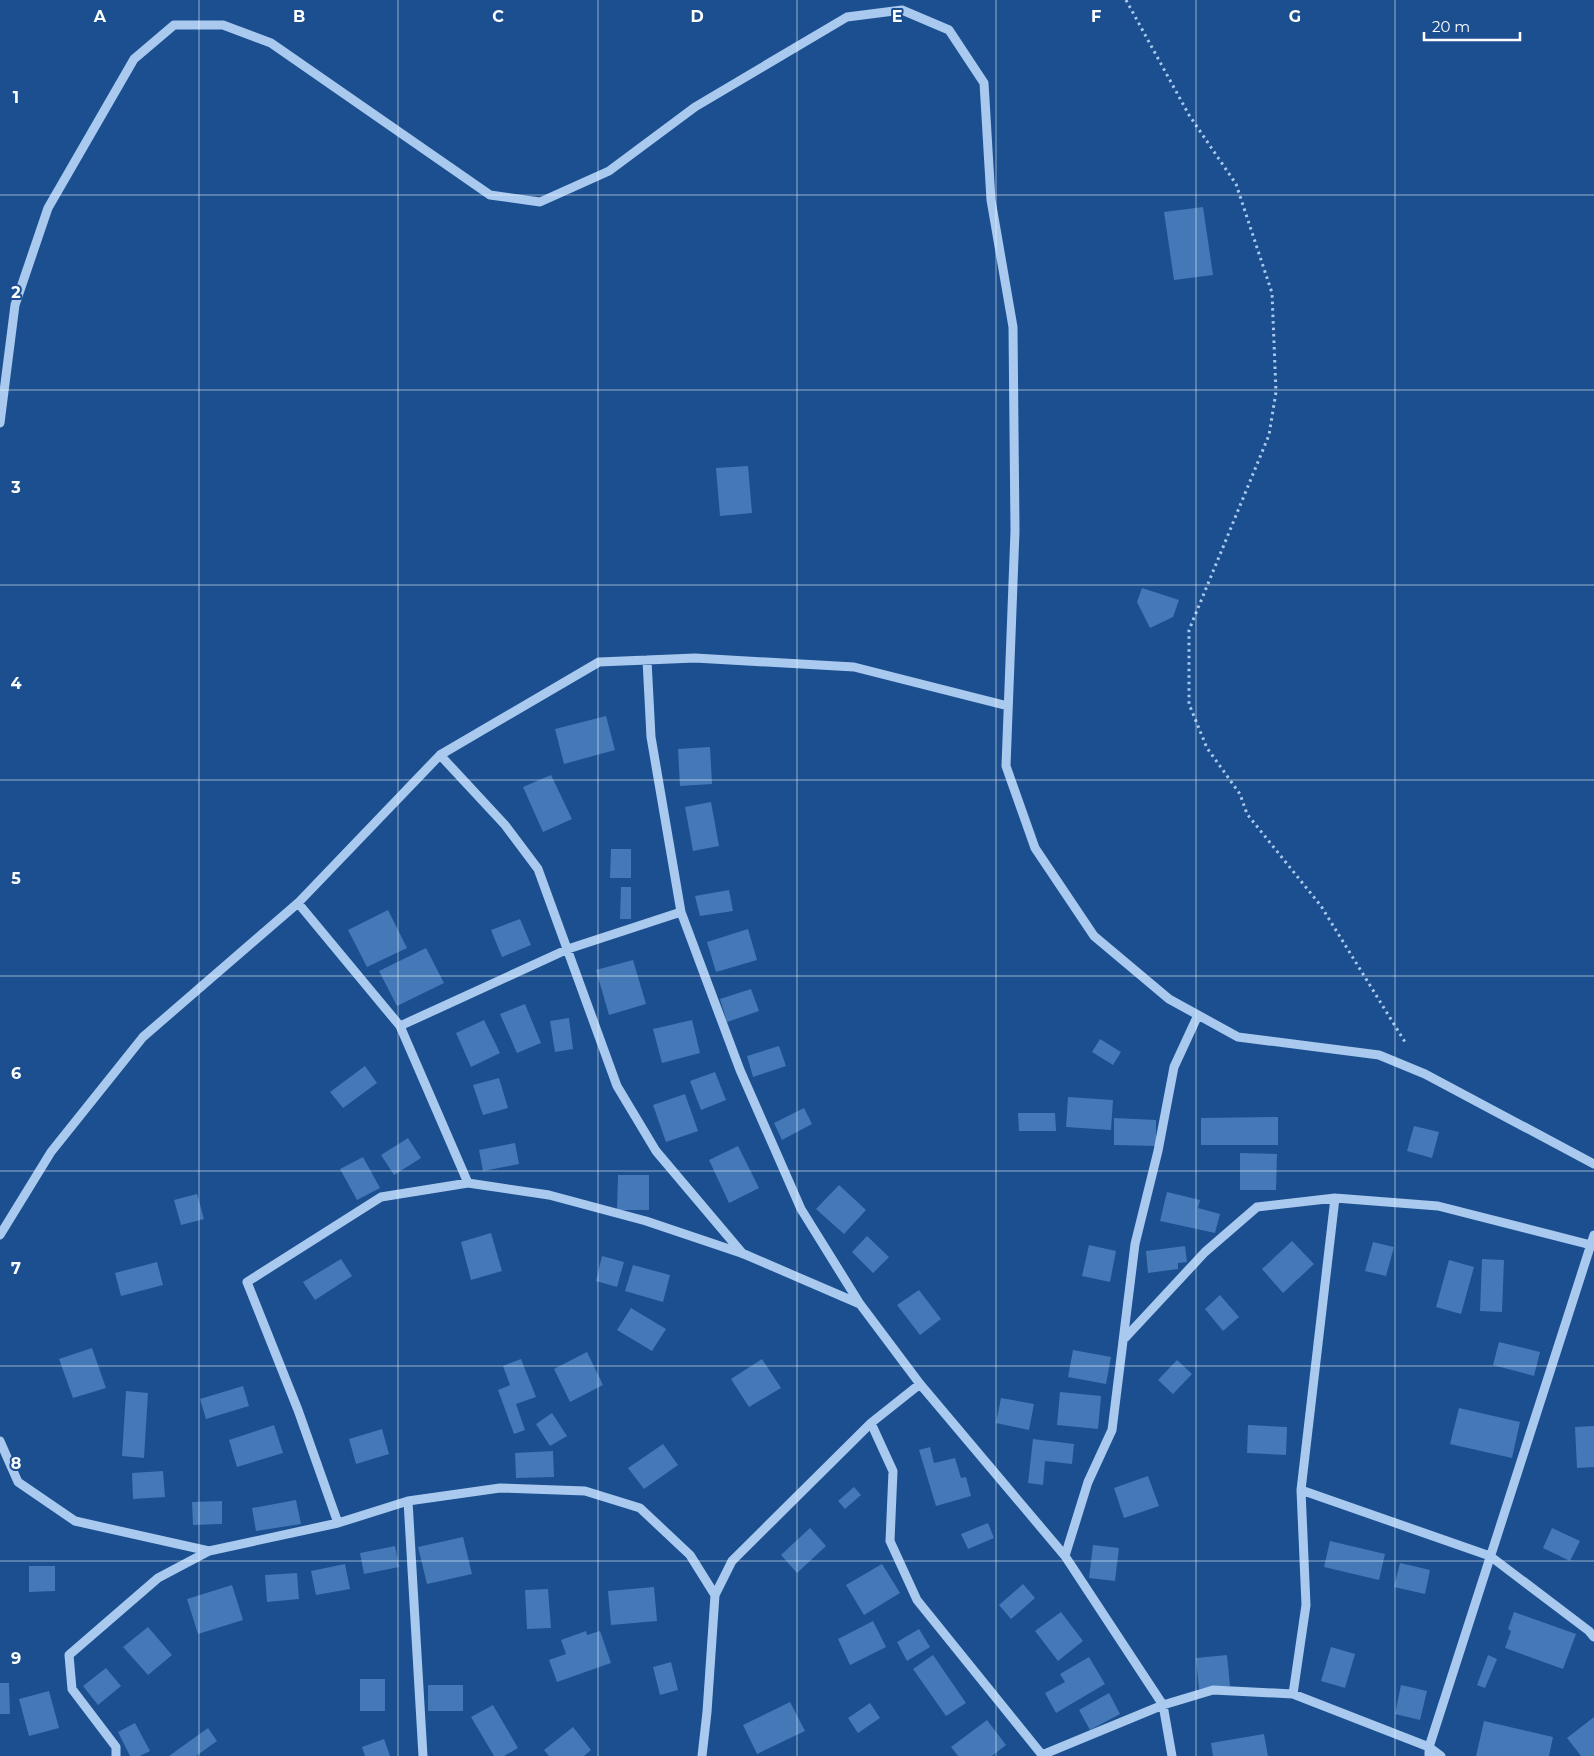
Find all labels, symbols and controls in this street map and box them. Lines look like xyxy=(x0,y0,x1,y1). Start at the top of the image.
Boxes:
text: A xyxy=(93,7,107,26)
text: B xyxy=(293,7,305,26)
text: C xyxy=(492,7,504,26)
text: D xyxy=(690,7,704,26)
text: E xyxy=(892,7,902,26)
text: F xyxy=(1091,7,1101,26)
text: G xyxy=(1289,7,1301,26)
scale bar xyxy=(1424,10,1520,42)
text: 20 m xyxy=(1432,17,1470,36)
text: 1 xyxy=(13,88,19,107)
text: 2 xyxy=(11,283,21,302)
text: 3 xyxy=(10,478,21,497)
text: 4 xyxy=(10,674,22,693)
text: 5 xyxy=(11,869,21,888)
text: 6 xyxy=(11,1064,21,1083)
text: 7 xyxy=(11,1259,21,1278)
text: 8 xyxy=(11,1454,21,1473)
text: 9 xyxy=(11,1649,21,1668)

